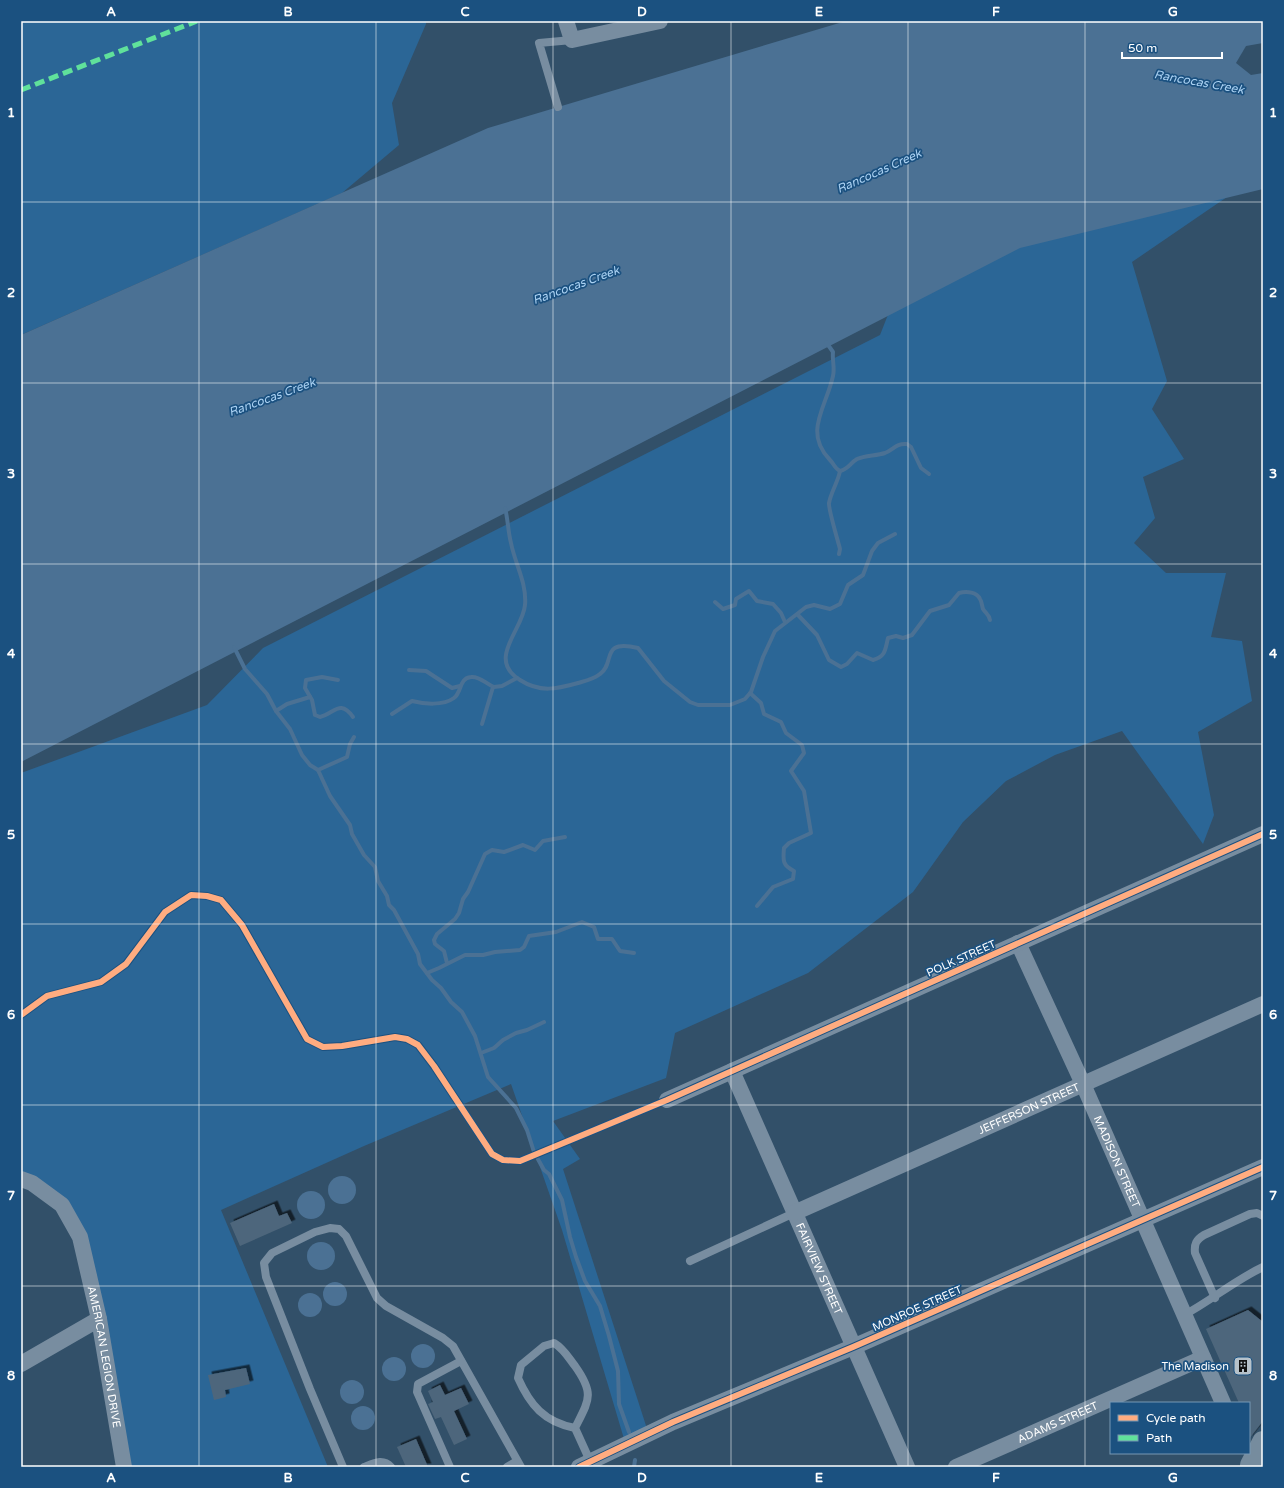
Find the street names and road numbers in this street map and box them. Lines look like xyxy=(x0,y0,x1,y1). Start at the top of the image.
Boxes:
street label: POLK STREET xyxy=(925,937,998,980)
street label: JEFFERSON STREET xyxy=(976,1080,1082,1137)
street label: MADISON STREET xyxy=(1091,1114,1143,1210)
street label: FAIRVIEW STREET xyxy=(793,1221,845,1317)
street label: MONROE STREET xyxy=(870,1283,964,1334)
street label: AMERICAN LEGION DRIVE xyxy=(85,1285,123,1429)
street label: ADAMS STREET xyxy=(1016,1399,1100,1446)

